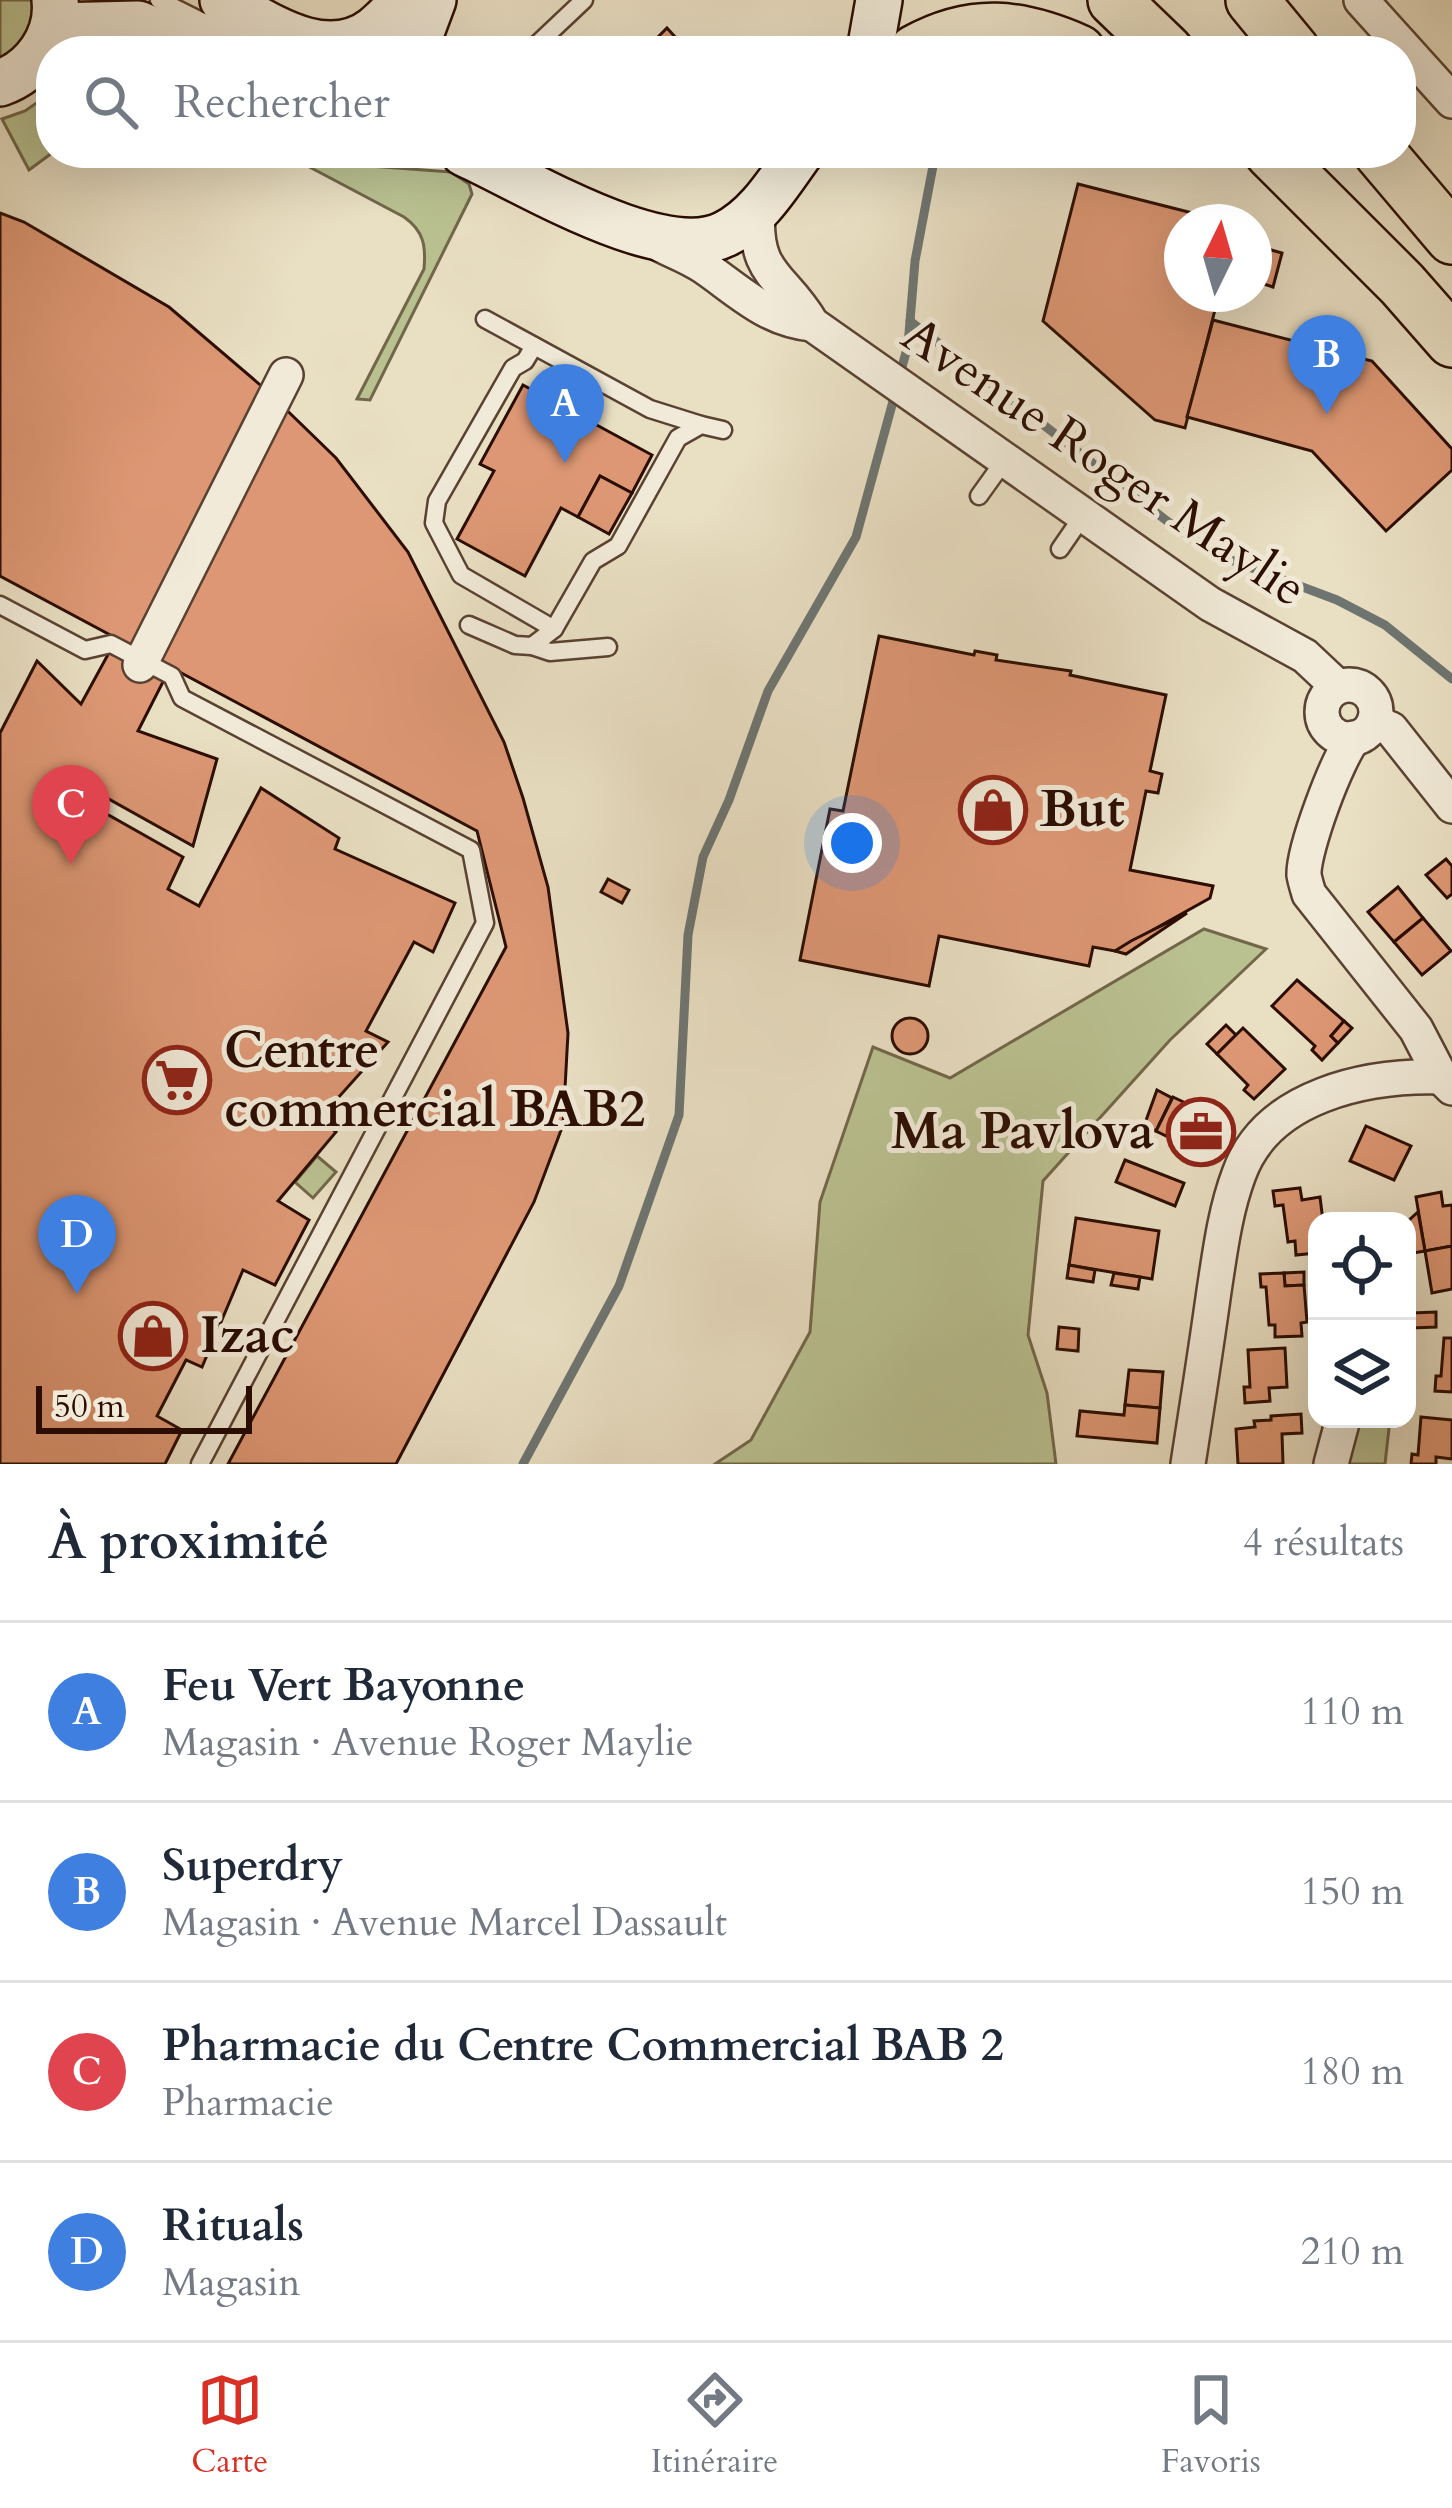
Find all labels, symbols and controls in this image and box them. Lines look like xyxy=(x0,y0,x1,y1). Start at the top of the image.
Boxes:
search box xyxy=(36,36,1416,168)
icon: search xyxy=(78,69,144,135)
text: Rechercher xyxy=(174,72,390,133)
north arrow xyxy=(1164,204,1272,312)
street label: Avenue Roger Maylie xyxy=(888,301,1320,623)
pin: B xyxy=(1288,315,1366,414)
pin: A xyxy=(526,364,604,463)
pin: C xyxy=(32,765,110,864)
shop icon: But xyxy=(958,775,1028,845)
place label: But xyxy=(1040,775,1125,845)
your location xyxy=(822,813,882,873)
place label: Centre commercial BAB2 xyxy=(224,1016,646,1145)
supermarket icon: Centre commercial BAB2 xyxy=(142,1045,212,1115)
place label: Ma Pavlova xyxy=(891,1097,1154,1167)
office icon: Ma Pavlova xyxy=(1166,1097,1236,1167)
pin: D xyxy=(38,1195,116,1294)
map controls xyxy=(1308,1212,1416,1428)
button: locate xyxy=(1308,1212,1416,1320)
shop icon: Izac xyxy=(118,1301,188,1371)
place label: Izac xyxy=(200,1301,294,1371)
button: layers xyxy=(1308,1320,1416,1428)
scale bar xyxy=(36,1380,252,1433)
text: 50 m xyxy=(54,1384,125,1429)
text: À proximité xyxy=(48,1507,329,1577)
text: 4 résultats xyxy=(1243,1516,1404,1569)
text: Feu Vert Bayonne xyxy=(162,1655,525,1716)
text: A xyxy=(72,1685,102,1738)
text: 110 m xyxy=(1301,1685,1404,1738)
text: Magasin · Avenue Roger Maylie xyxy=(162,1716,693,1769)
text: Superdry xyxy=(162,1835,343,1896)
text: B xyxy=(73,1865,101,1918)
text: 150 m xyxy=(1301,1865,1404,1918)
text: Magasin · Avenue Marcel Dassault xyxy=(162,1896,727,1949)
text: Pharmacie du Centre Commercial BAB 2 xyxy=(162,2015,1004,2076)
text: C xyxy=(72,2045,102,2098)
text: 180 m xyxy=(1301,2045,1404,2098)
text: Pharmacie xyxy=(162,2076,334,2129)
text: Rituals xyxy=(162,2195,304,2256)
text: D xyxy=(70,2225,104,2278)
text: 210 m xyxy=(1301,2225,1404,2278)
text: Magasin xyxy=(162,2256,300,2309)
tab: Carte xyxy=(191,2367,268,2484)
tab: Itinéraire xyxy=(651,2367,778,2484)
tab: Favoris xyxy=(1161,2367,1261,2484)

